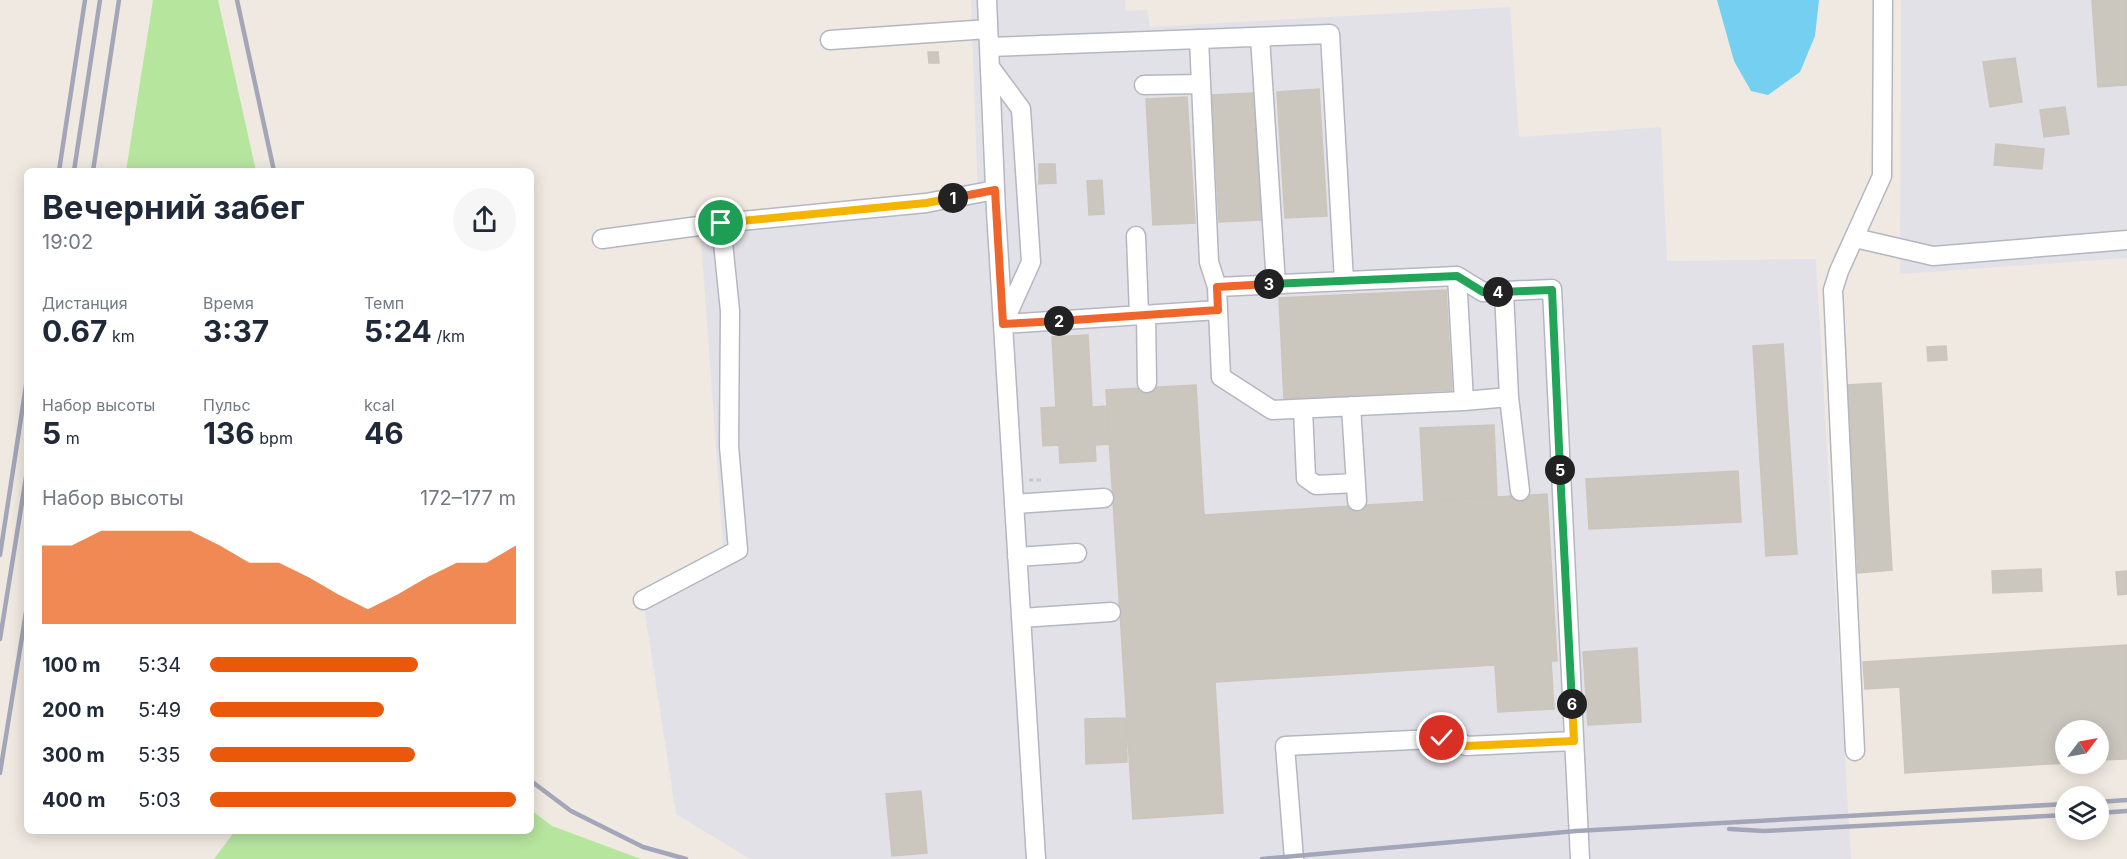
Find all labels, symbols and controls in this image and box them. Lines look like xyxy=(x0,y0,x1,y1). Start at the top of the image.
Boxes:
pin: 1 xyxy=(938,183,968,213)
text: Вечерний забег xyxy=(42,187,305,227)
button: share xyxy=(453,188,516,251)
text: 1 xyxy=(950,188,956,208)
pin xyxy=(695,197,746,248)
icon: arrive xyxy=(704,206,737,239)
text: 19:02 xyxy=(42,230,93,254)
pin: 3 xyxy=(1254,269,1284,299)
text: 3 xyxy=(1264,274,1274,294)
pin: 4 xyxy=(1483,277,1513,307)
text: 4 xyxy=(1493,282,1503,302)
text: Дистанция xyxy=(42,293,128,313)
text: Время xyxy=(203,293,254,313)
text: Темп xyxy=(364,293,404,313)
pin: 2 xyxy=(1044,306,1074,336)
text: 2 xyxy=(1054,311,1064,331)
text: 0.67 xyxy=(42,313,107,349)
text: 3:37 xyxy=(203,313,269,349)
text: 5:24 xyxy=(364,313,432,349)
text: km xyxy=(107,326,135,346)
text: /km xyxy=(432,326,465,346)
text: Набор высоты xyxy=(42,395,155,415)
text: Пульс xyxy=(203,395,251,415)
text: kcal xyxy=(364,395,395,415)
text: 5 xyxy=(42,415,61,451)
text: 136 xyxy=(203,415,255,451)
text: 46 xyxy=(364,415,404,451)
text: m xyxy=(61,428,80,448)
text: bpm xyxy=(255,428,293,448)
pin: 5 xyxy=(1545,455,1575,485)
text: 5 xyxy=(1555,460,1565,480)
text: Набор высоты xyxy=(42,486,184,510)
text: 172–177 m xyxy=(420,486,516,510)
text: 100 m xyxy=(42,653,101,677)
text: 5:34 xyxy=(138,653,181,677)
pin: 6 xyxy=(1557,689,1587,719)
text: 6 xyxy=(1567,694,1577,714)
text: 200 m xyxy=(42,698,105,722)
text: 5:49 xyxy=(138,698,181,722)
pin xyxy=(1416,712,1467,763)
north arrow xyxy=(2055,720,2109,774)
map controls xyxy=(2055,720,2109,840)
icon: check xyxy=(1425,721,1458,754)
text: 300 m xyxy=(42,743,105,767)
text: 5:35 xyxy=(138,743,180,767)
button: layers xyxy=(2055,786,2109,840)
text: 400 m xyxy=(42,788,106,812)
text: 5:03 xyxy=(138,788,181,812)

